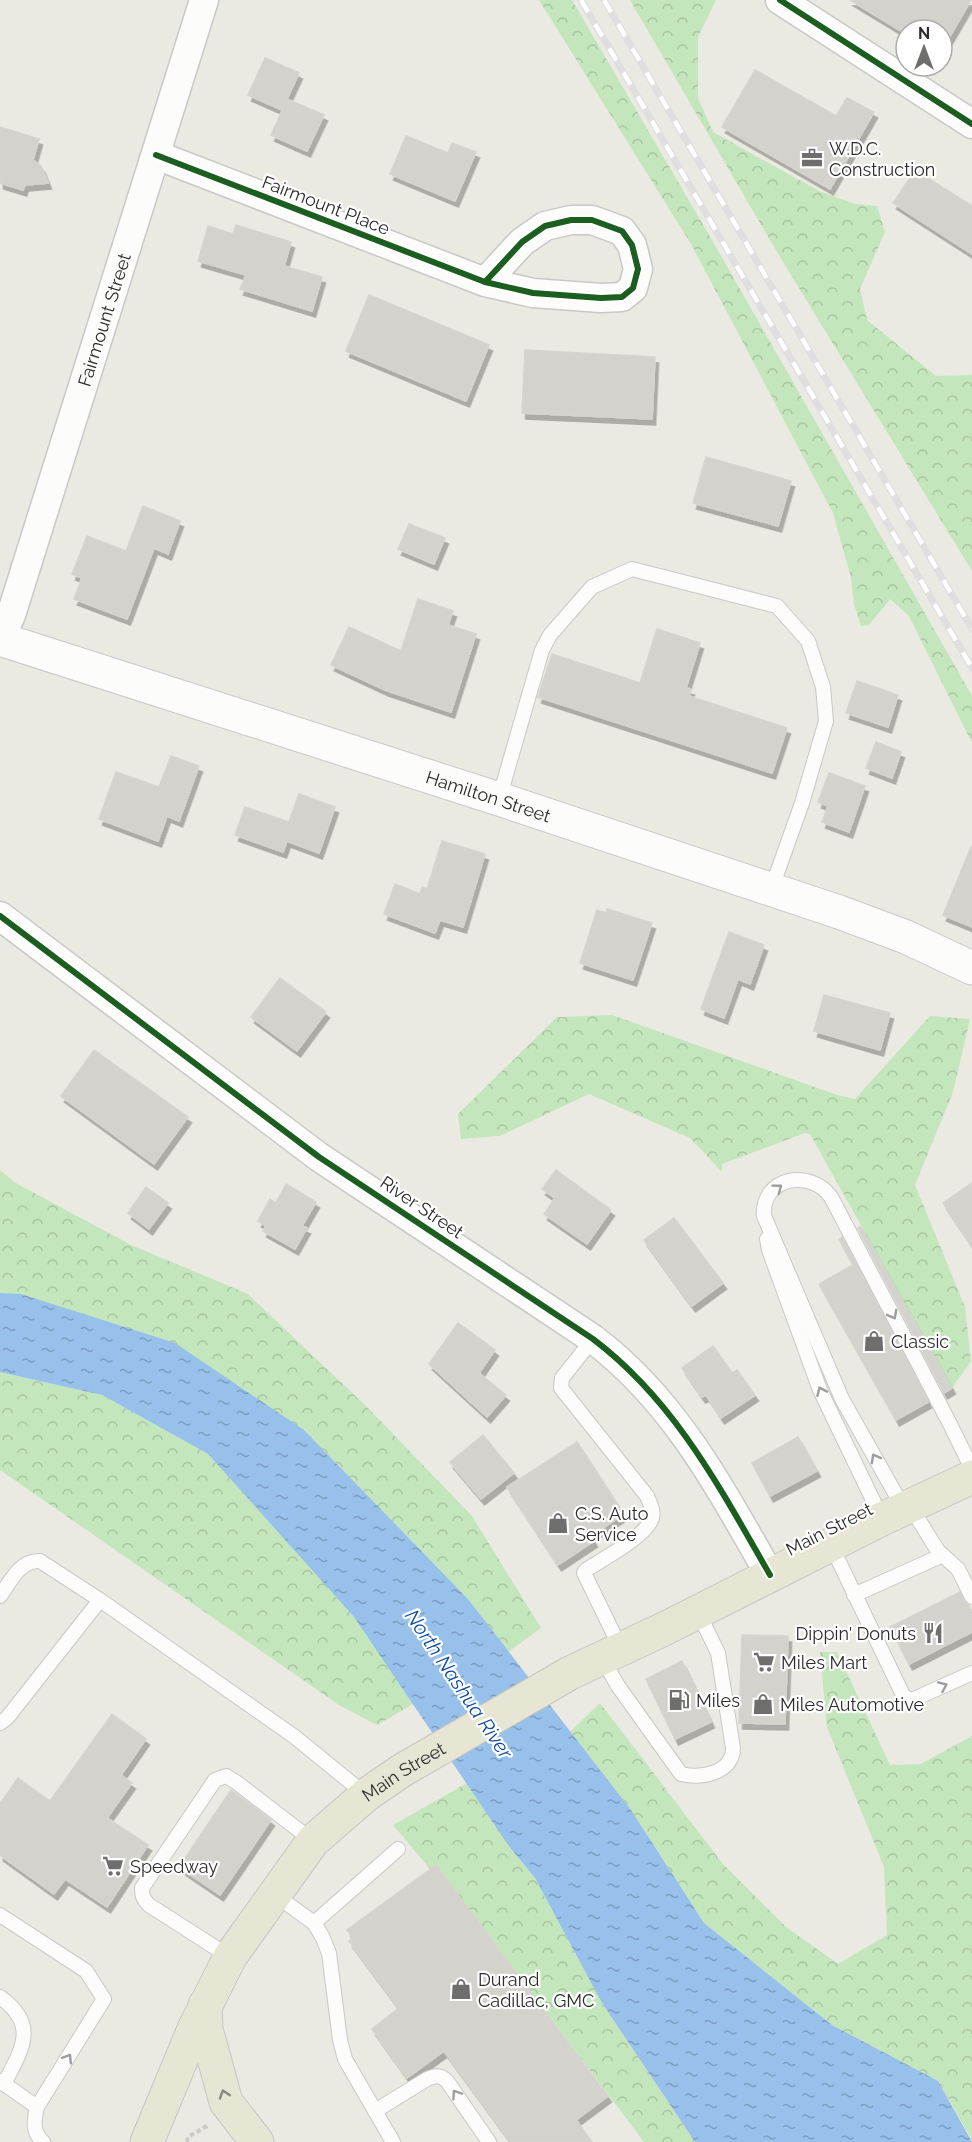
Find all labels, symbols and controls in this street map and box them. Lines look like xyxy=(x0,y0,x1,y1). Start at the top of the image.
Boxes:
north arrow xyxy=(894,18,954,78)
text: N xyxy=(918,24,930,43)
place label: W.D.C. Construction xyxy=(829,138,935,180)
office icon: W.D.C. Construction xyxy=(800,146,824,170)
street label: Fairmount Place xyxy=(259,171,393,239)
street label: Fairmount Street xyxy=(73,250,134,389)
street label: Hamilton Street xyxy=(423,766,554,826)
street label: River Street xyxy=(376,1172,468,1242)
one-way arrow xyxy=(771,1184,782,1195)
one-way arrow xyxy=(886,1308,897,1319)
shop icon: Classic xyxy=(862,1329,886,1353)
place label: Classic xyxy=(891,1331,949,1352)
one-way arrow xyxy=(816,1386,828,1397)
one-way arrow xyxy=(871,1454,883,1464)
street label: Main Street xyxy=(782,1498,876,1560)
place label: C.S. Auto Service xyxy=(575,1503,649,1545)
shop icon: C.S. Auto Service xyxy=(546,1511,570,1535)
water label: North Nashua River xyxy=(400,1605,518,1764)
restaurant icon: Dippin' Donuts xyxy=(921,1621,945,1645)
place label: Dippin' Donuts xyxy=(795,1623,916,1644)
supermarket icon: Miles Mart xyxy=(752,1650,776,1674)
place label: Miles Mart xyxy=(781,1652,867,1673)
one-way arrow xyxy=(937,1681,948,1693)
fuel station icon: Miles xyxy=(667,1688,691,1712)
place label: Miles xyxy=(696,1690,740,1711)
shop icon: Miles Automotive xyxy=(751,1692,775,1716)
place label: Miles Automotive xyxy=(780,1694,924,1715)
street label: Main Street xyxy=(358,1737,449,1805)
supermarket icon: Speedway xyxy=(101,1854,125,1878)
place label: Speedway xyxy=(130,1856,218,1877)
place label: Durand Cadillac, GMC xyxy=(478,1969,594,2011)
shop icon: Durand Cadillac, GMC xyxy=(449,1977,473,2001)
one-way arrow xyxy=(61,2053,72,2064)
one-way arrow xyxy=(219,2089,232,2100)
one-way arrow xyxy=(452,2089,463,2100)

